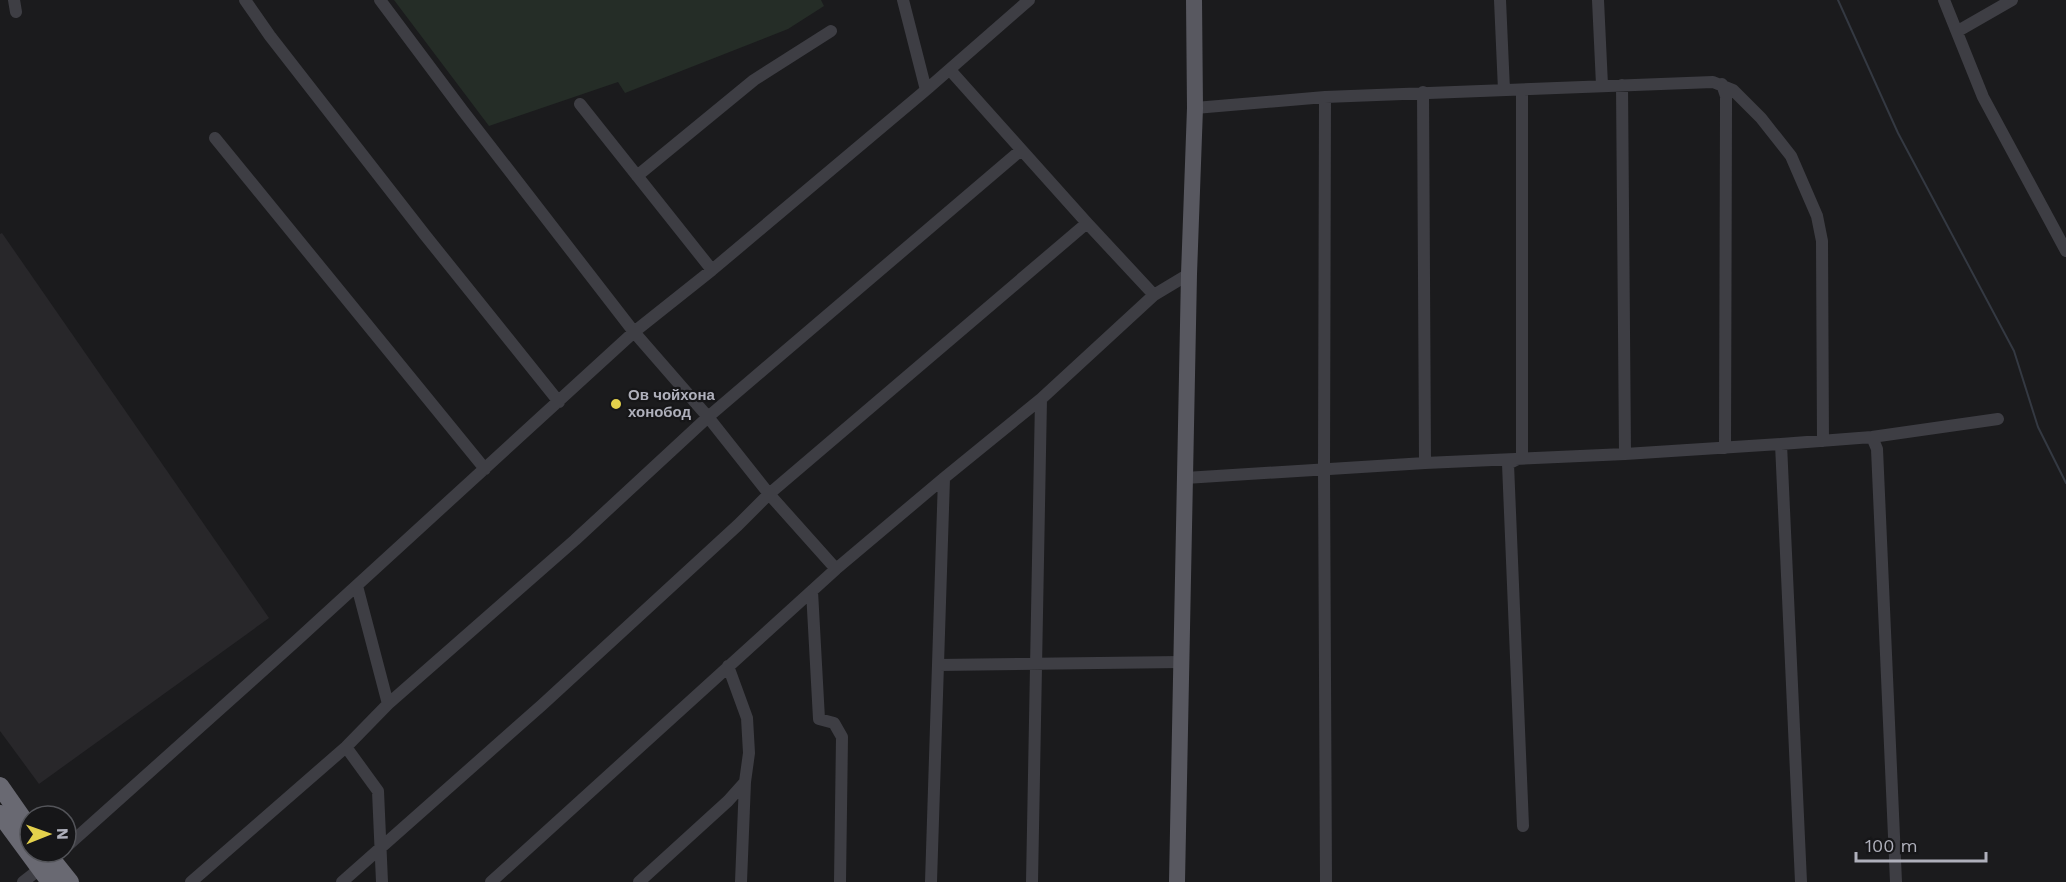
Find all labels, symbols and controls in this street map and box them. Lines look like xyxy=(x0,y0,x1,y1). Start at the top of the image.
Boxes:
place label: Ов чойхона хонобод xyxy=(628,386,715,421)
marker: Ов чойхона хонобод xyxy=(609,397,623,411)
north arrow xyxy=(18,804,78,864)
scale bar xyxy=(1856,825,1986,863)
text: N xyxy=(53,828,72,840)
text: 100 m xyxy=(1865,835,1918,856)

